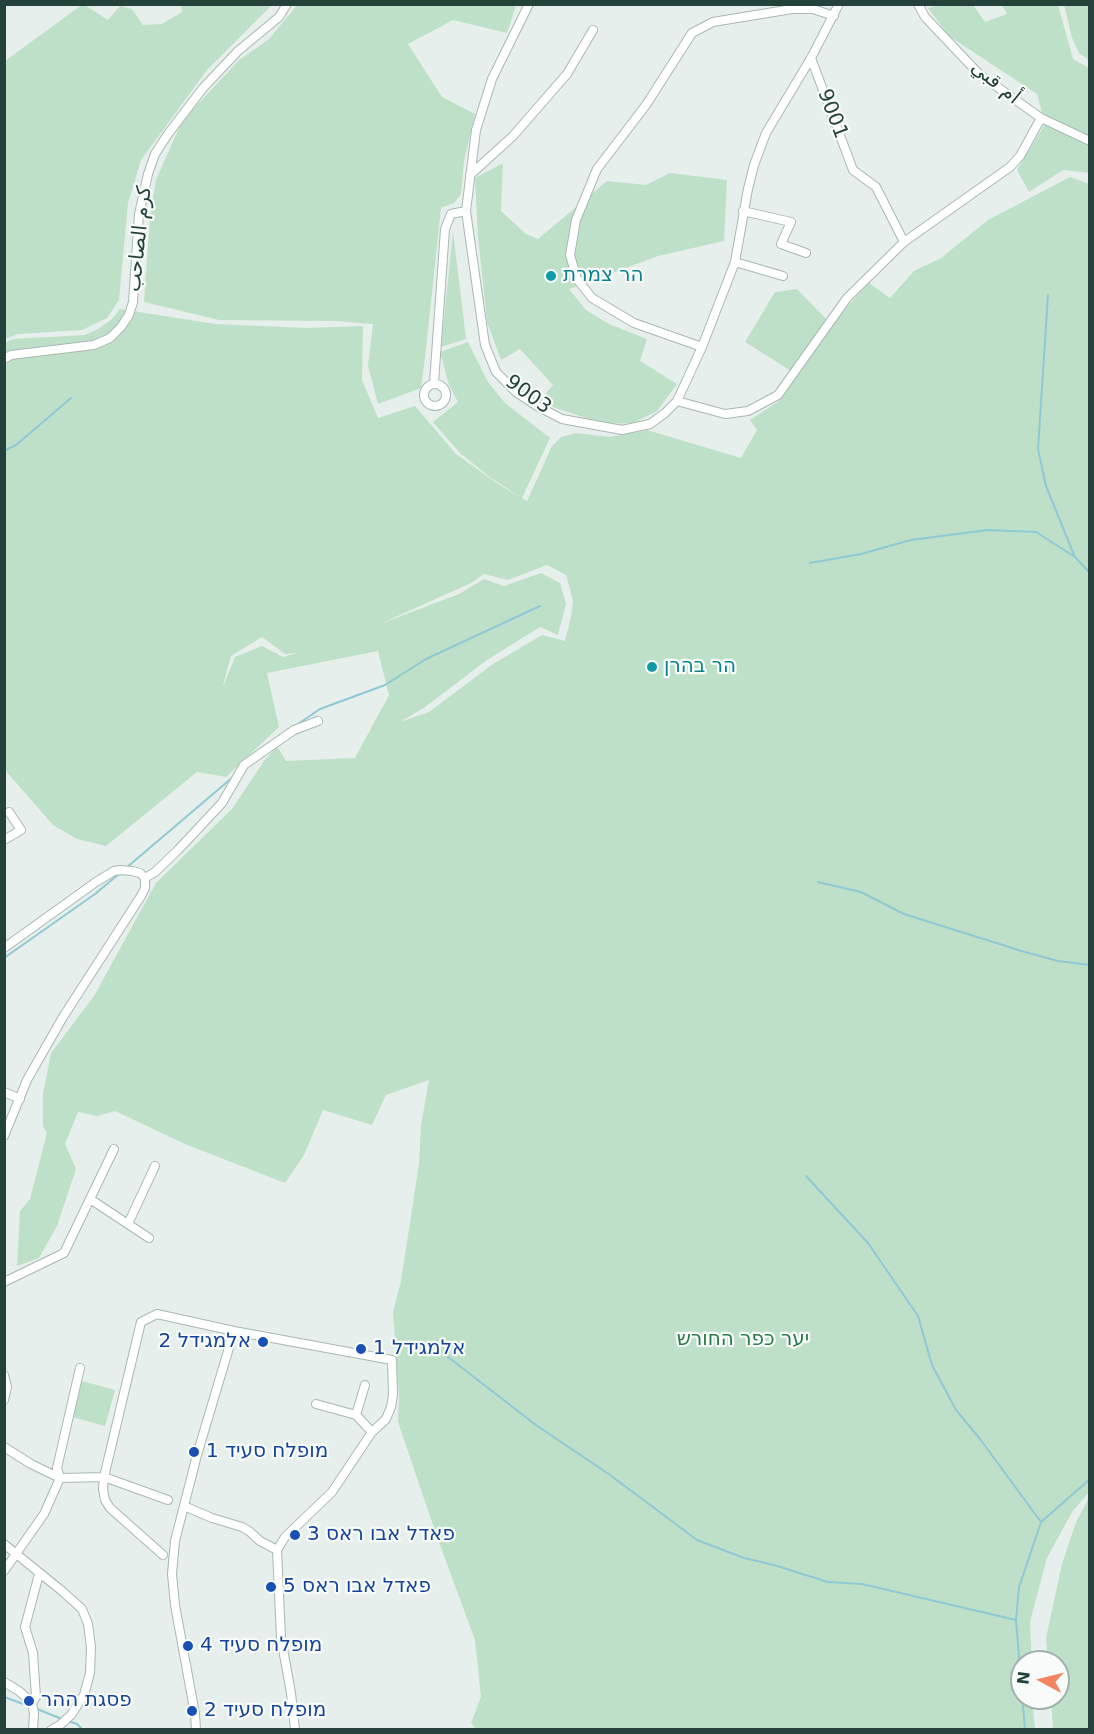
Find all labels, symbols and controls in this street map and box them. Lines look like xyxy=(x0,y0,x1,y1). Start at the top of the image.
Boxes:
street label: أم قبي xyxy=(965,56,1025,110)
street label: 9001 xyxy=(812,86,852,142)
street label: كرم الصاحب xyxy=(123,185,157,293)
place label: הר צמרת xyxy=(563,264,644,288)
marker: הר צמרת xyxy=(544,269,558,283)
street label: 9003 xyxy=(500,370,556,420)
place label: הר בהרן xyxy=(664,655,736,679)
marker: הר בהרן xyxy=(645,660,659,674)
park label: יער כפר החורש xyxy=(677,1328,809,1352)
place label: אלמגידל 2 xyxy=(159,1330,251,1354)
marker: אלמגידל 2 xyxy=(256,1335,270,1349)
place label: אלמגידל 1 xyxy=(373,1337,465,1361)
marker: אלמגידל 1 xyxy=(354,1342,368,1356)
place label: מופלח סעיד 1 xyxy=(206,1440,328,1464)
marker: מופלח סעיד 1 xyxy=(187,1445,201,1459)
place label: פאדל אבו ראס 3 xyxy=(307,1523,455,1547)
marker: פאדל אבו ראס 3 xyxy=(288,1528,302,1542)
place label: פאדל אבו ראס 5 xyxy=(283,1575,431,1599)
marker: פאדל אבו ראס 5 xyxy=(264,1580,278,1594)
place label: מופלח סעיד 4 xyxy=(200,1634,322,1658)
marker: מופלח סעיד 4 xyxy=(181,1639,195,1653)
north arrow xyxy=(1010,1650,1070,1710)
text: N xyxy=(1013,1670,1034,1686)
place label: פסגת ההר xyxy=(41,1689,132,1713)
marker: פסגת ההר xyxy=(22,1694,36,1708)
place label: מופלח סעיד 2 xyxy=(204,1699,326,1723)
marker: מופלח סעיד 2 xyxy=(185,1704,199,1718)

